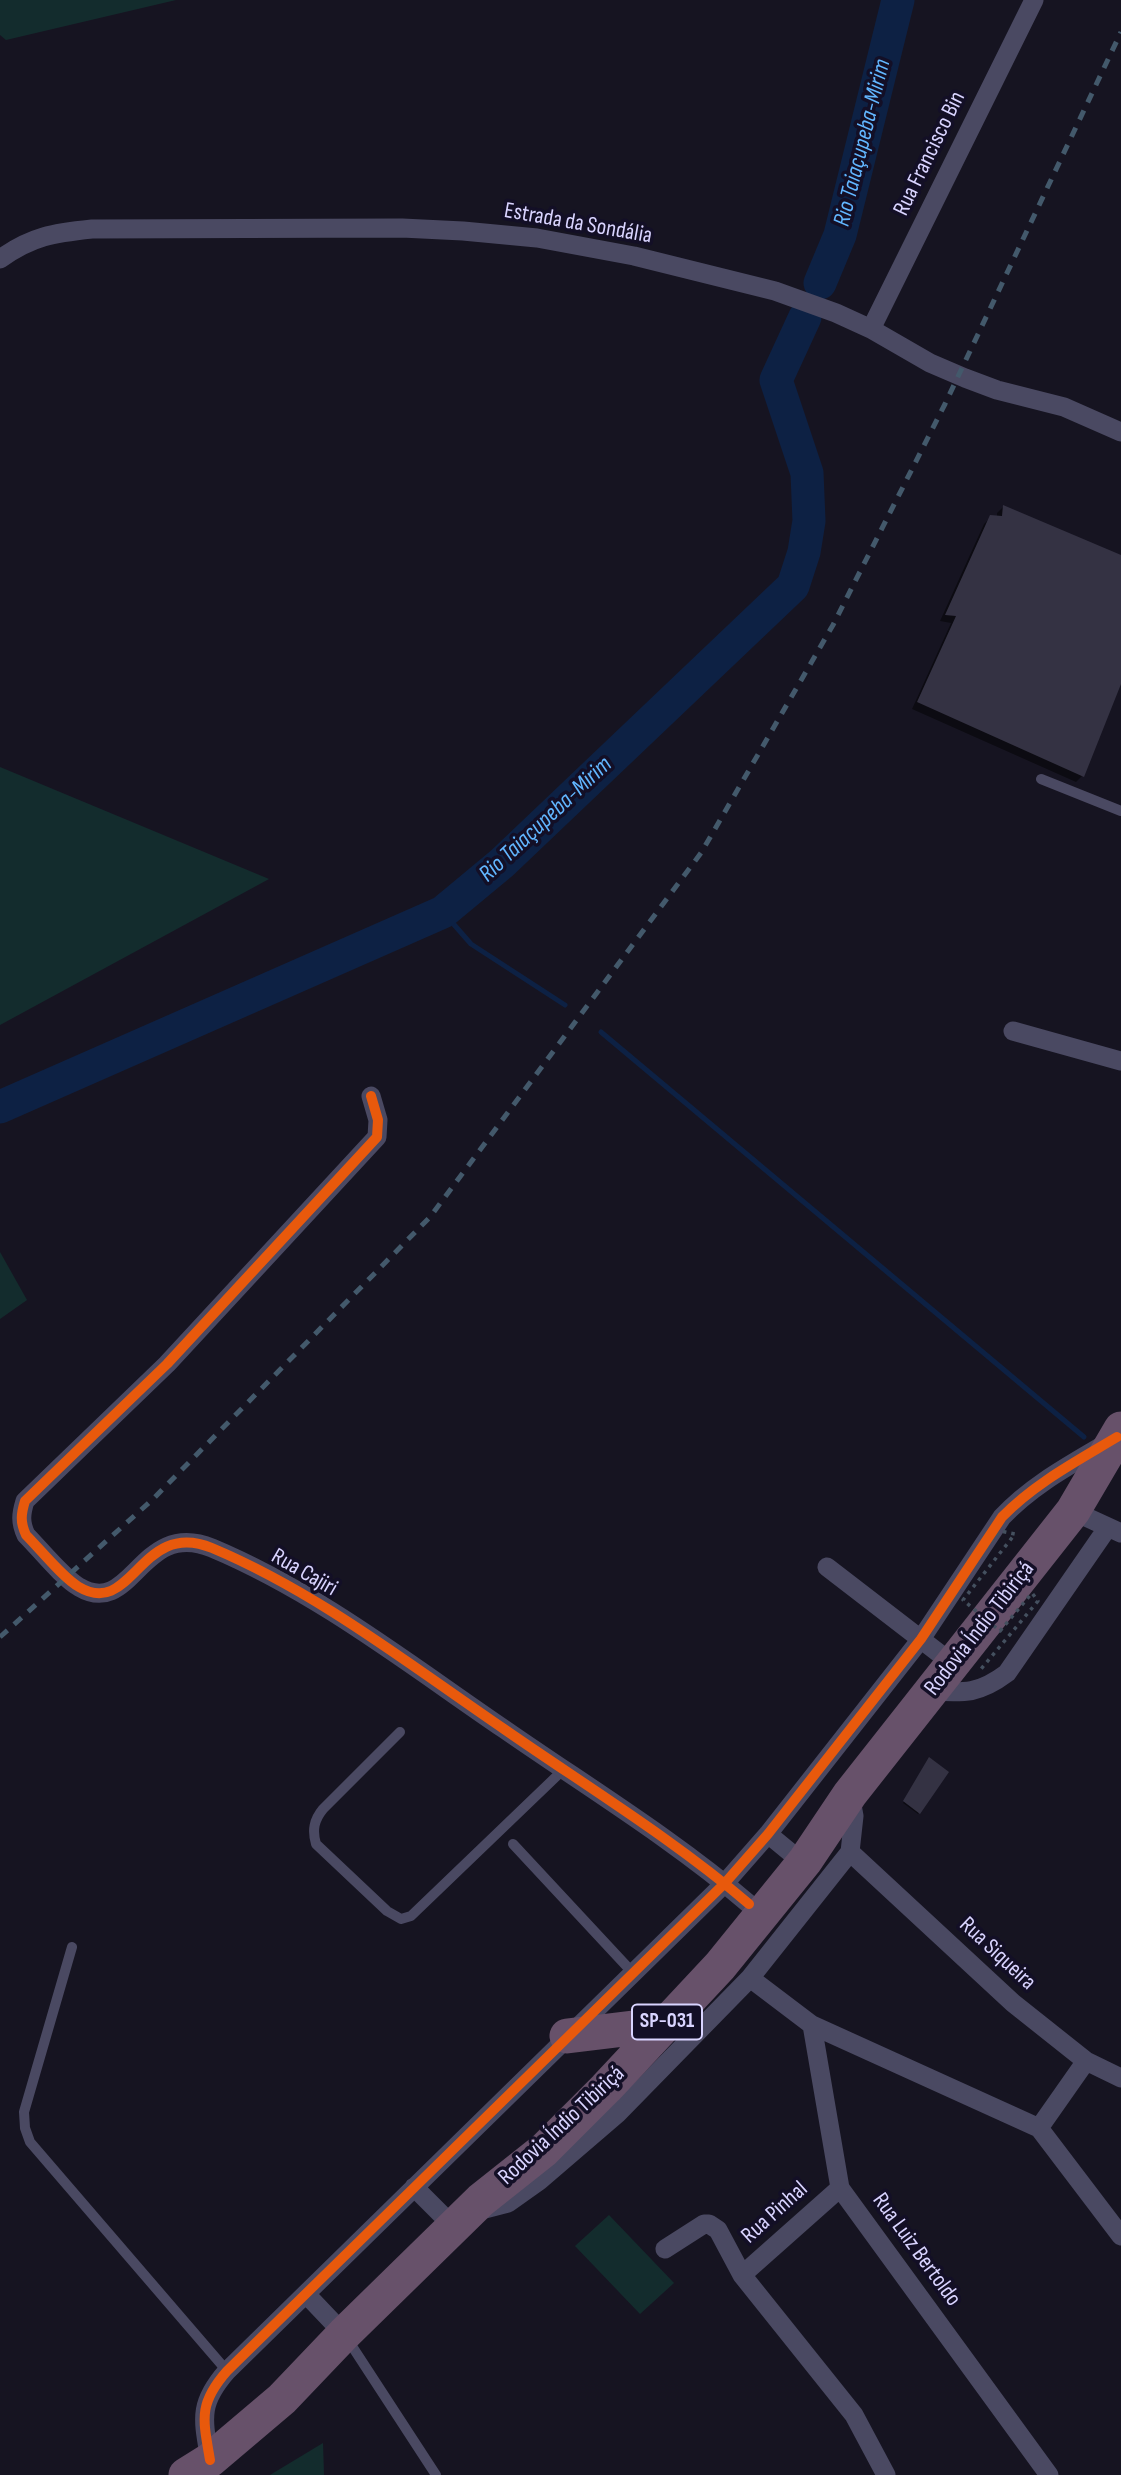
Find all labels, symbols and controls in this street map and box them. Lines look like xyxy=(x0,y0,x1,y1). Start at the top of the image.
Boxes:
water label: Rio Taiaçupeba-Mirim xyxy=(828,56,898,230)
street label: Rua Francisco Bin xyxy=(888,87,972,221)
street label: Estrada da Sondália xyxy=(502,197,654,251)
water label: Rio Taiaçupeba-Mirim xyxy=(473,751,619,889)
street label: Rua Cajiri xyxy=(266,1543,342,1603)
street label: Rodovia Índio Tibiriçá xyxy=(919,1557,1041,1701)
street label: Rua Siqueira xyxy=(953,1912,1041,1996)
road number: SP-031 xyxy=(632,2004,702,2039)
street label: Rodovia Índio Tibiriçá xyxy=(493,2061,631,2191)
street label: Rua Pinhal xyxy=(736,2176,814,2250)
street label: Rua Luiz Bertoldo xyxy=(866,2188,966,2312)

